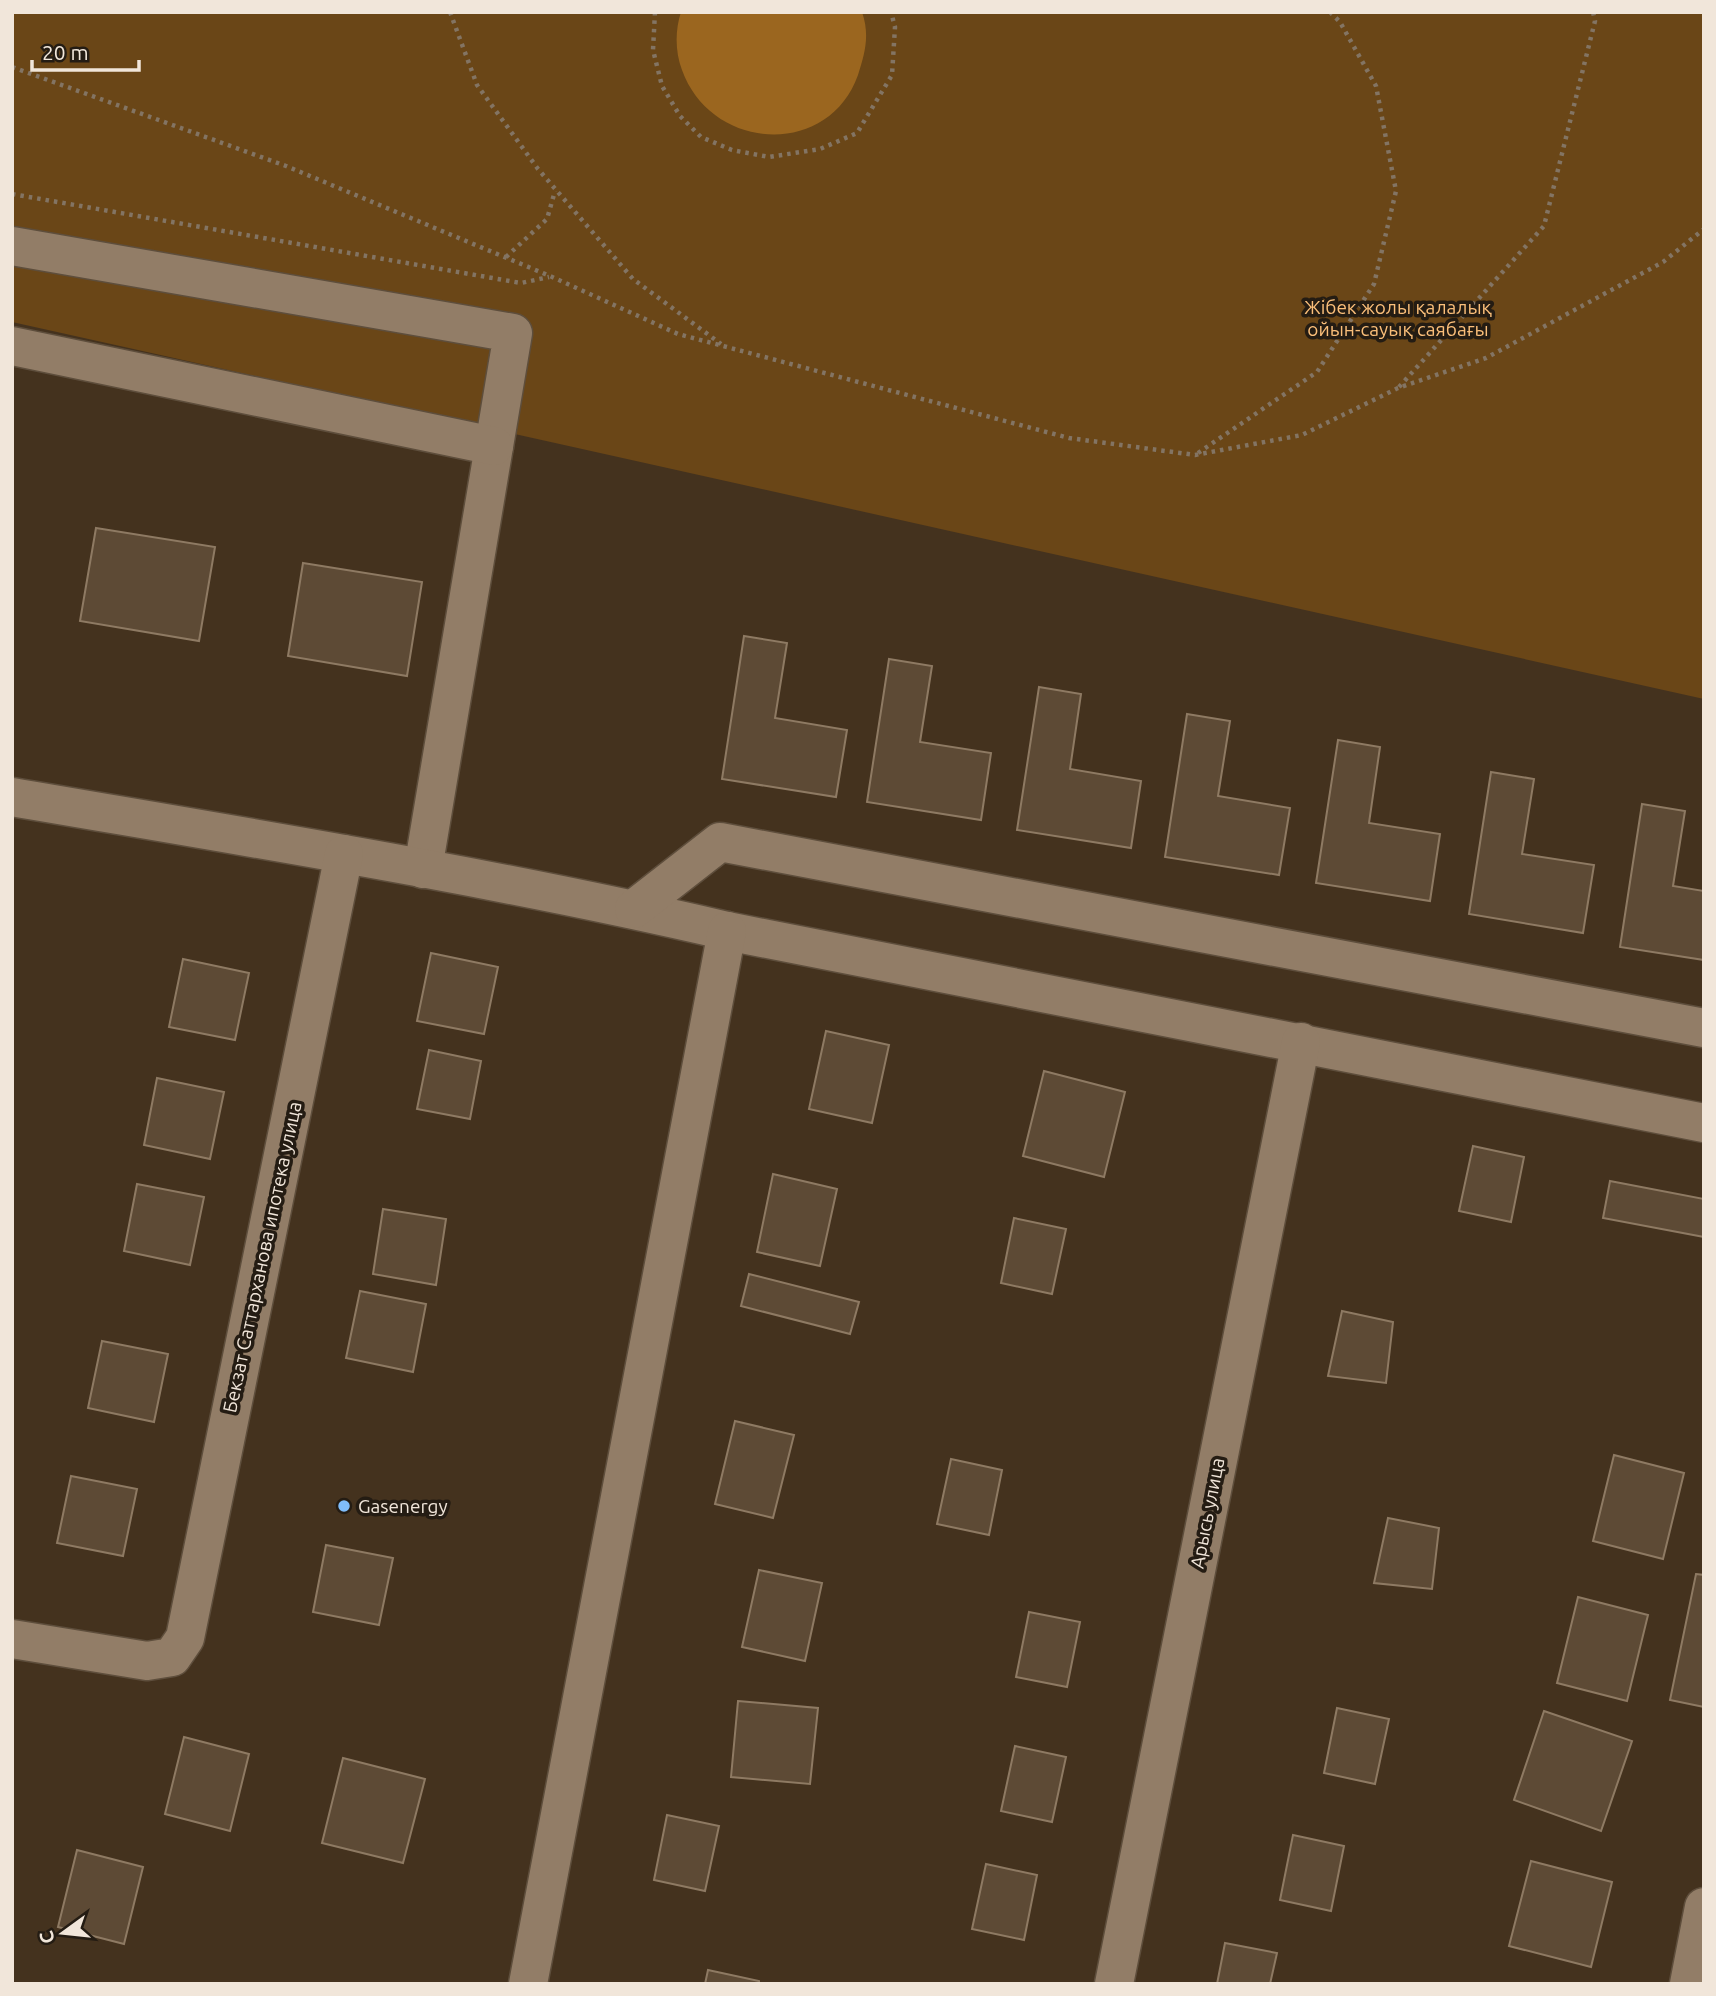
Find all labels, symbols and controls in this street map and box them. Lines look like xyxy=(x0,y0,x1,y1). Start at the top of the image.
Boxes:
scale bar xyxy=(32,28,138,72)
text: 20 m xyxy=(42,40,89,64)
park label: Жібек жолы қалалық ойын-сауық саябағы xyxy=(1304,296,1493,340)
street label: Бекзат Саттарханова ипотека улица xyxy=(218,1100,306,1414)
street label: Арысь улица xyxy=(1185,1456,1229,1570)
place label: Gasenergy xyxy=(358,1495,448,1517)
marker: Gasenergy xyxy=(336,1498,352,1514)
north arrow xyxy=(28,1898,98,1968)
text: С xyxy=(34,1929,59,1946)

